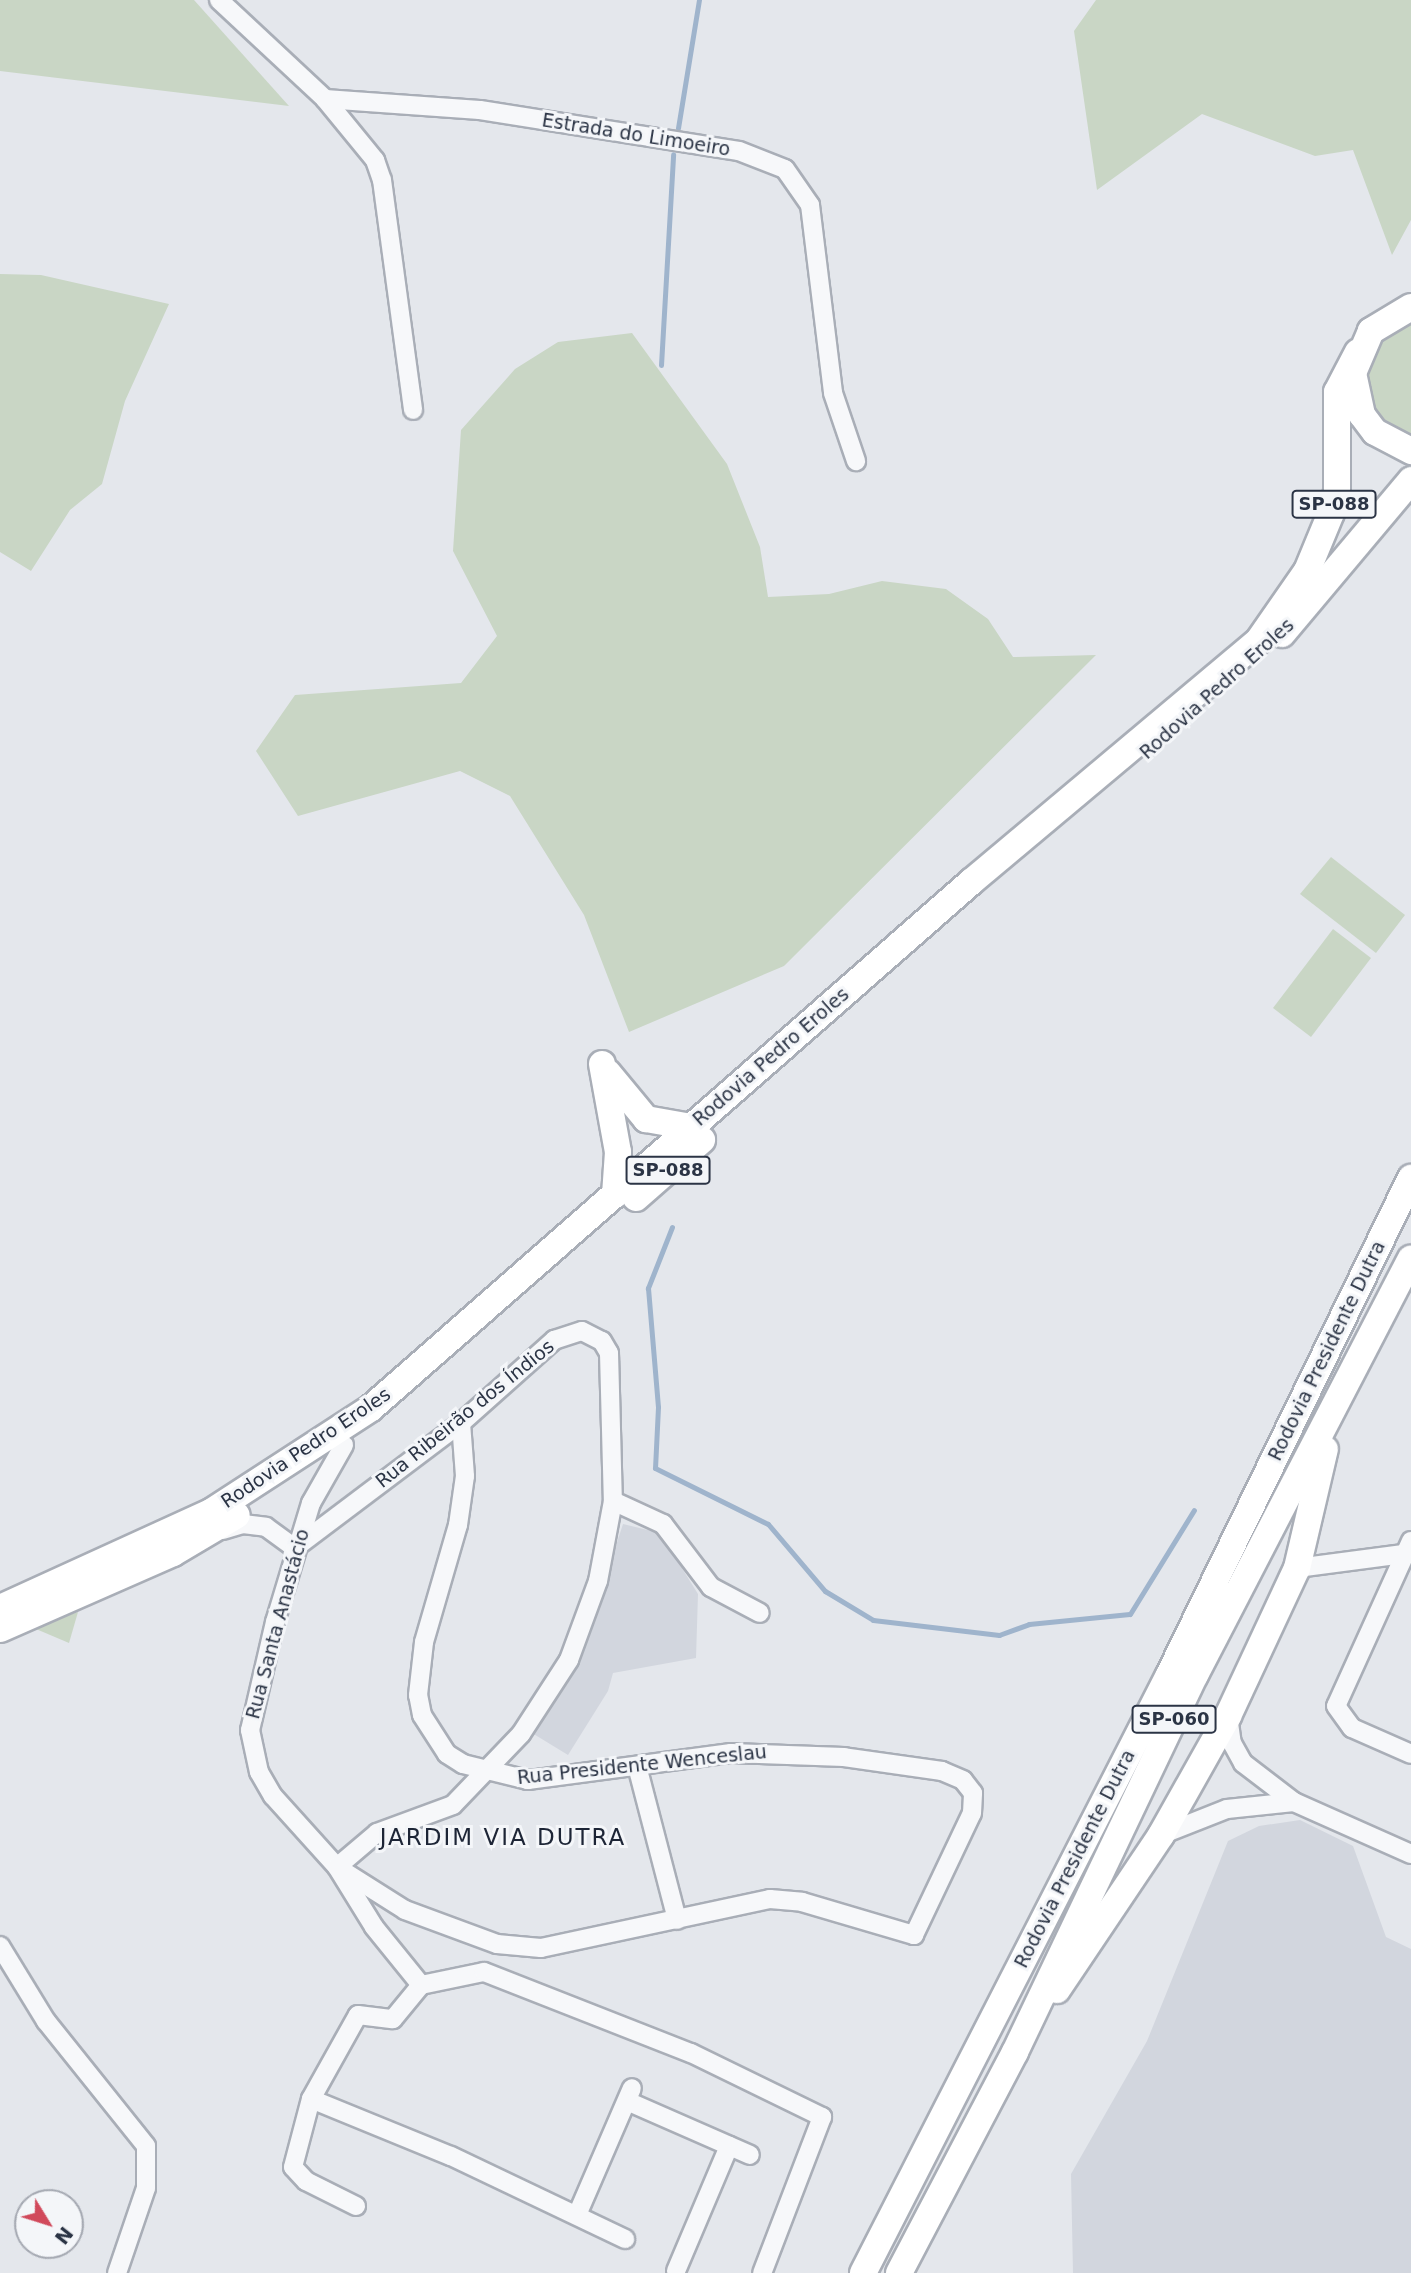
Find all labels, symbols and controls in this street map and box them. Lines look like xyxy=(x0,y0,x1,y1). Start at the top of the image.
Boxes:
street label: Estrada do Limoeiro xyxy=(540,109,732,161)
road number: SP-088 xyxy=(1290,490,1378,518)
street label: Rodovia Pedro Eroles xyxy=(1135,614,1299,764)
street label: Rodovia Pedro Eroles xyxy=(688,983,854,1131)
road number: SP-088 xyxy=(624,1156,712,1184)
street label: Rodovia Presidente Dutra xyxy=(1264,1237,1390,1465)
street label: Rua Ribeirão dos Índios xyxy=(371,1335,559,1493)
street label: Rodovia Pedro Eroles xyxy=(217,1383,395,1513)
street label: Rua Santa Anastácio xyxy=(242,1526,314,1722)
road number: SP-060 xyxy=(1130,1704,1218,1734)
street label: Rua Presidente Wenceslau xyxy=(516,1741,768,1789)
street label: Rodovia Presidente Dutra xyxy=(1010,1746,1140,1972)
district label: JARDIM VIA DUTRA xyxy=(382,1823,624,1851)
north arrow xyxy=(14,2189,84,2259)
text: N xyxy=(50,2223,78,2249)

